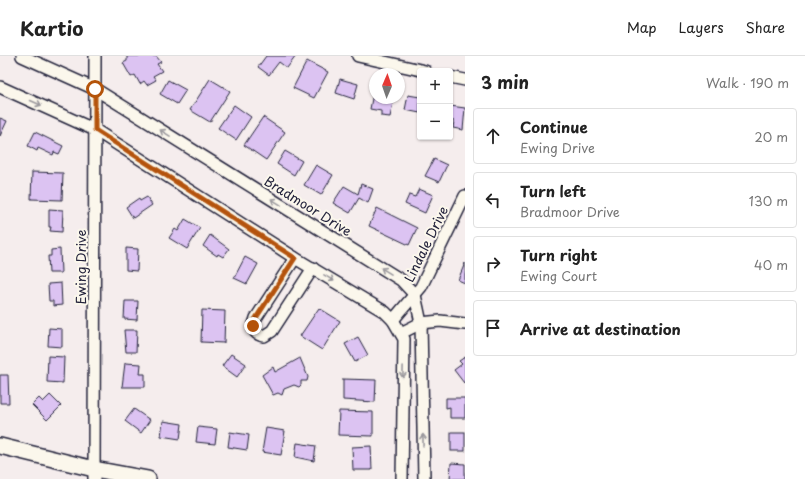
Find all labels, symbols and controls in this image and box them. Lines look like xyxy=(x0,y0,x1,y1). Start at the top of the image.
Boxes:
text: Kartio xyxy=(20,14,83,42)
text: Map xyxy=(627,17,657,38)
text: Layers xyxy=(679,17,724,38)
text: Share xyxy=(746,17,785,38)
north arrow xyxy=(369,68,405,104)
map controls xyxy=(417,68,453,140)
button: + xyxy=(417,68,453,104)
text: 3 min xyxy=(481,69,529,95)
text: Walk · 190 m xyxy=(706,73,789,92)
route start xyxy=(86,80,104,98)
one-way arrow xyxy=(29,100,41,107)
button: − xyxy=(417,104,453,140)
text: Continue xyxy=(520,115,588,138)
icon: ahead xyxy=(482,125,504,147)
text: 20 m xyxy=(754,127,788,146)
one-way arrow xyxy=(160,129,171,137)
text: Ewing Drive xyxy=(520,138,595,157)
street label: Bradmoor Drive xyxy=(261,171,356,240)
text: Turn left xyxy=(520,179,586,202)
icon: left xyxy=(482,189,504,211)
text: 130 m xyxy=(749,191,788,210)
one-way arrow xyxy=(271,198,282,206)
text: Bradmoor Drive xyxy=(520,202,620,221)
street label: Lindale Drive xyxy=(399,203,452,285)
street label: Ewing Drive xyxy=(71,229,90,304)
text: Turn right xyxy=(520,243,597,266)
icon: right xyxy=(482,253,504,275)
text: 40 m xyxy=(754,255,788,274)
one-way arrow xyxy=(380,266,392,274)
text: Ewing Court xyxy=(520,266,597,285)
one-way arrow xyxy=(323,274,335,282)
route end xyxy=(244,317,262,335)
icon: arrive xyxy=(482,317,504,339)
text: Arrive at destination xyxy=(520,317,681,340)
one-way arrow xyxy=(399,365,407,378)
one-way arrow xyxy=(419,434,427,447)

